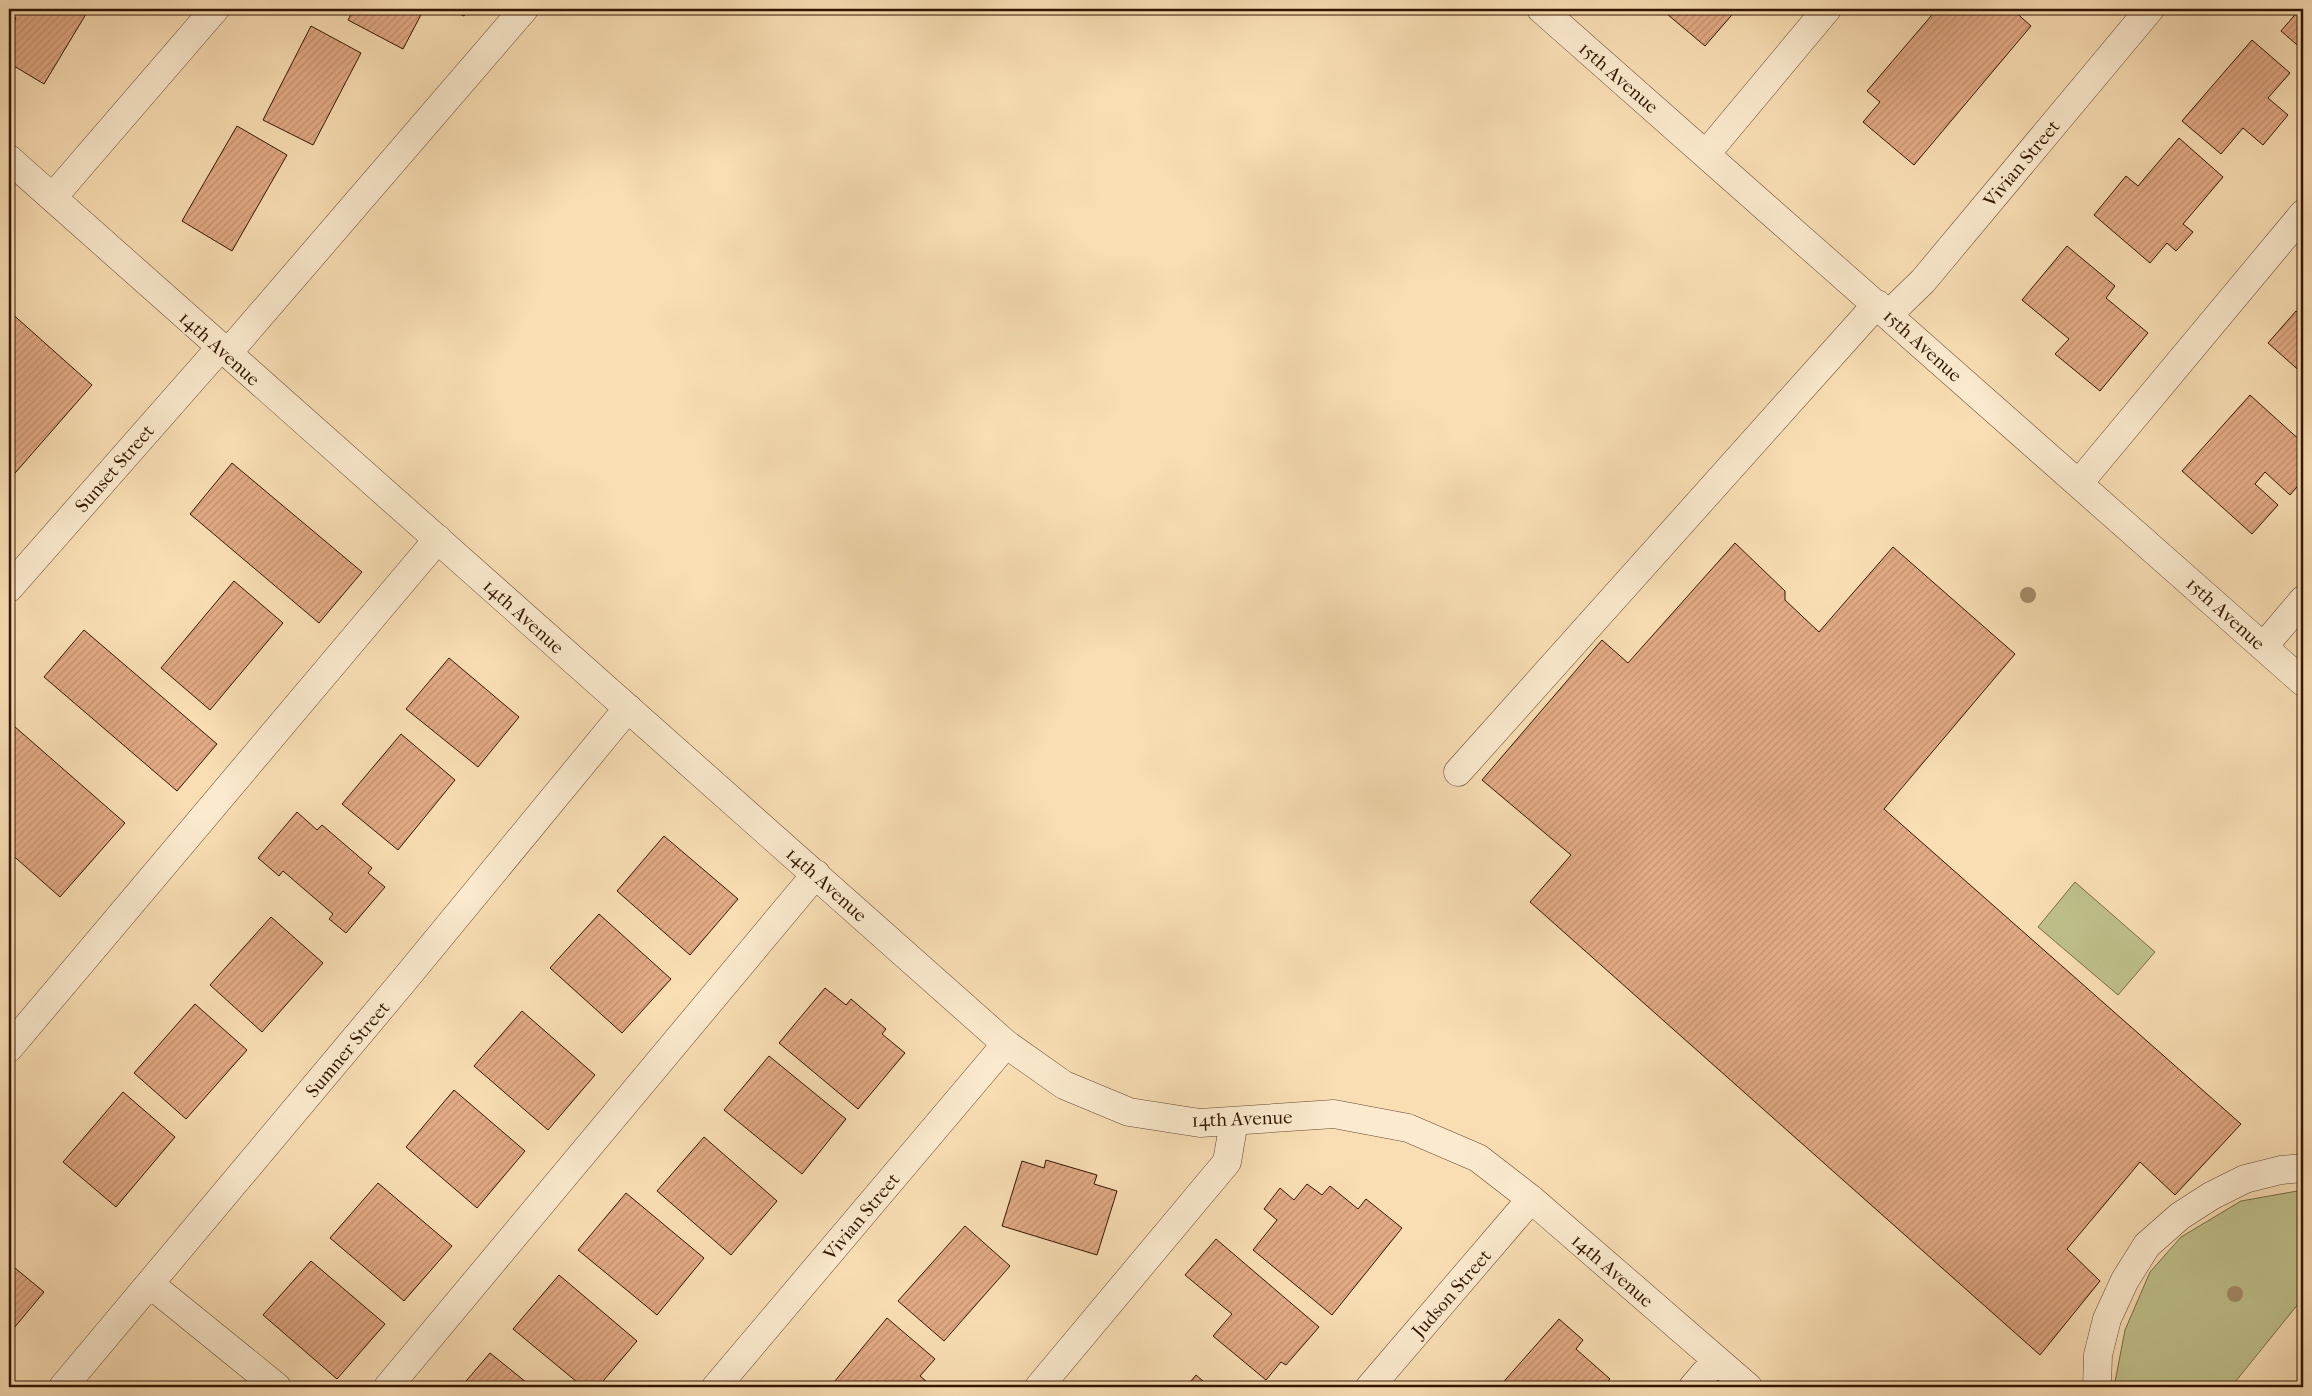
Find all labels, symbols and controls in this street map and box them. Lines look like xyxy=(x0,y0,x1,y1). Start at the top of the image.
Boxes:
street label: 15th Avenue xyxy=(1574,37,1662,118)
street label: Vivian Street xyxy=(1978,116,2065,212)
street label: 15th Avenue xyxy=(1879,305,1966,387)
street label: 14th Avenue xyxy=(174,307,264,391)
street label: Sunset Street xyxy=(71,420,159,517)
street label: 15th Avenue xyxy=(2182,573,2269,655)
street label: 14th Avenue xyxy=(478,575,568,659)
street label: 14th Avenue xyxy=(781,843,871,927)
street label: Sumner Street xyxy=(301,997,395,1102)
street label: 14th Avenue xyxy=(1191,1106,1293,1132)
street label: Vivian Street xyxy=(818,1169,905,1265)
street label: 14th Avenue xyxy=(1567,1229,1658,1312)
street label: Judson Street xyxy=(1406,1245,1496,1344)

